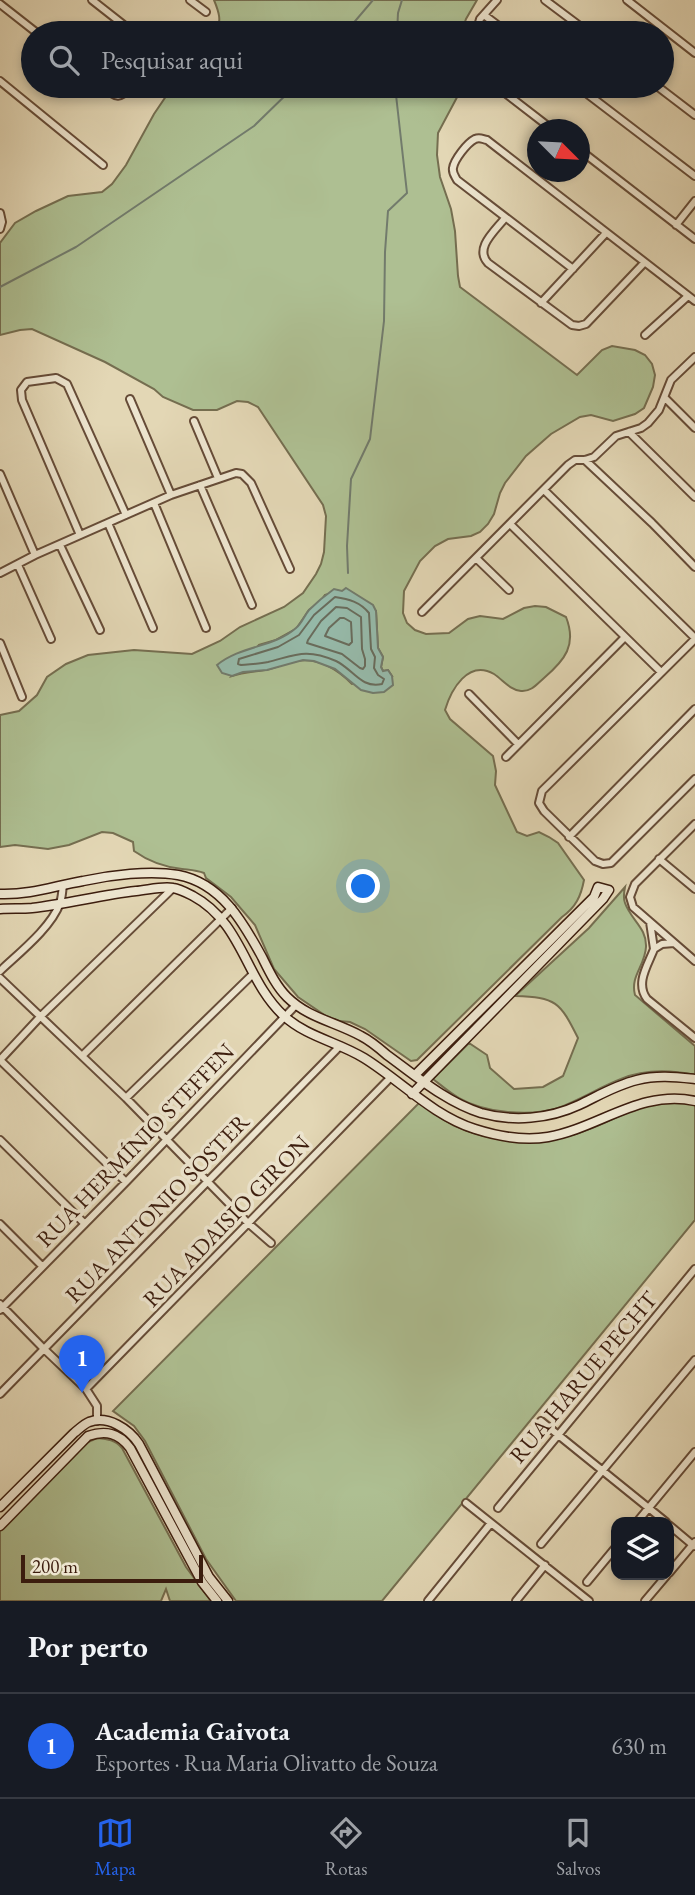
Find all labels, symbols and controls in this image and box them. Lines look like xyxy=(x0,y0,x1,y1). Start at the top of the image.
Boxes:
search box xyxy=(21,21,674,98)
icon: search xyxy=(45,41,83,79)
text: Pesquisar aqui xyxy=(101,43,243,77)
north arrow xyxy=(527,119,590,182)
your location xyxy=(346,869,380,903)
street label: RUA HERMÍNIO STEFFEN xyxy=(30,1037,240,1253)
street label: RUA ANTONIO SOSTER xyxy=(59,1106,256,1309)
street label: RUA ADAISIO GIRON xyxy=(136,1129,316,1313)
street label: RUA HARUE PECHT xyxy=(502,1284,664,1469)
pin: 1 xyxy=(59,1335,105,1393)
map controls xyxy=(611,1517,674,1580)
button: layers xyxy=(611,1517,674,1580)
scale bar xyxy=(21,1552,203,1584)
text: 200 m xyxy=(32,1554,78,1579)
text: Por perto xyxy=(28,1627,148,1666)
text: Academia Gaivota xyxy=(95,1714,290,1748)
text: 1 xyxy=(45,1731,57,1761)
text: 630 m xyxy=(611,1731,667,1761)
text: Esportes · Rua Maria Olivatto de Souza xyxy=(95,1748,438,1778)
tab: Mapa xyxy=(94,1814,136,1881)
tab: Rotas xyxy=(325,1814,367,1881)
tab: Salvos xyxy=(556,1814,601,1881)

